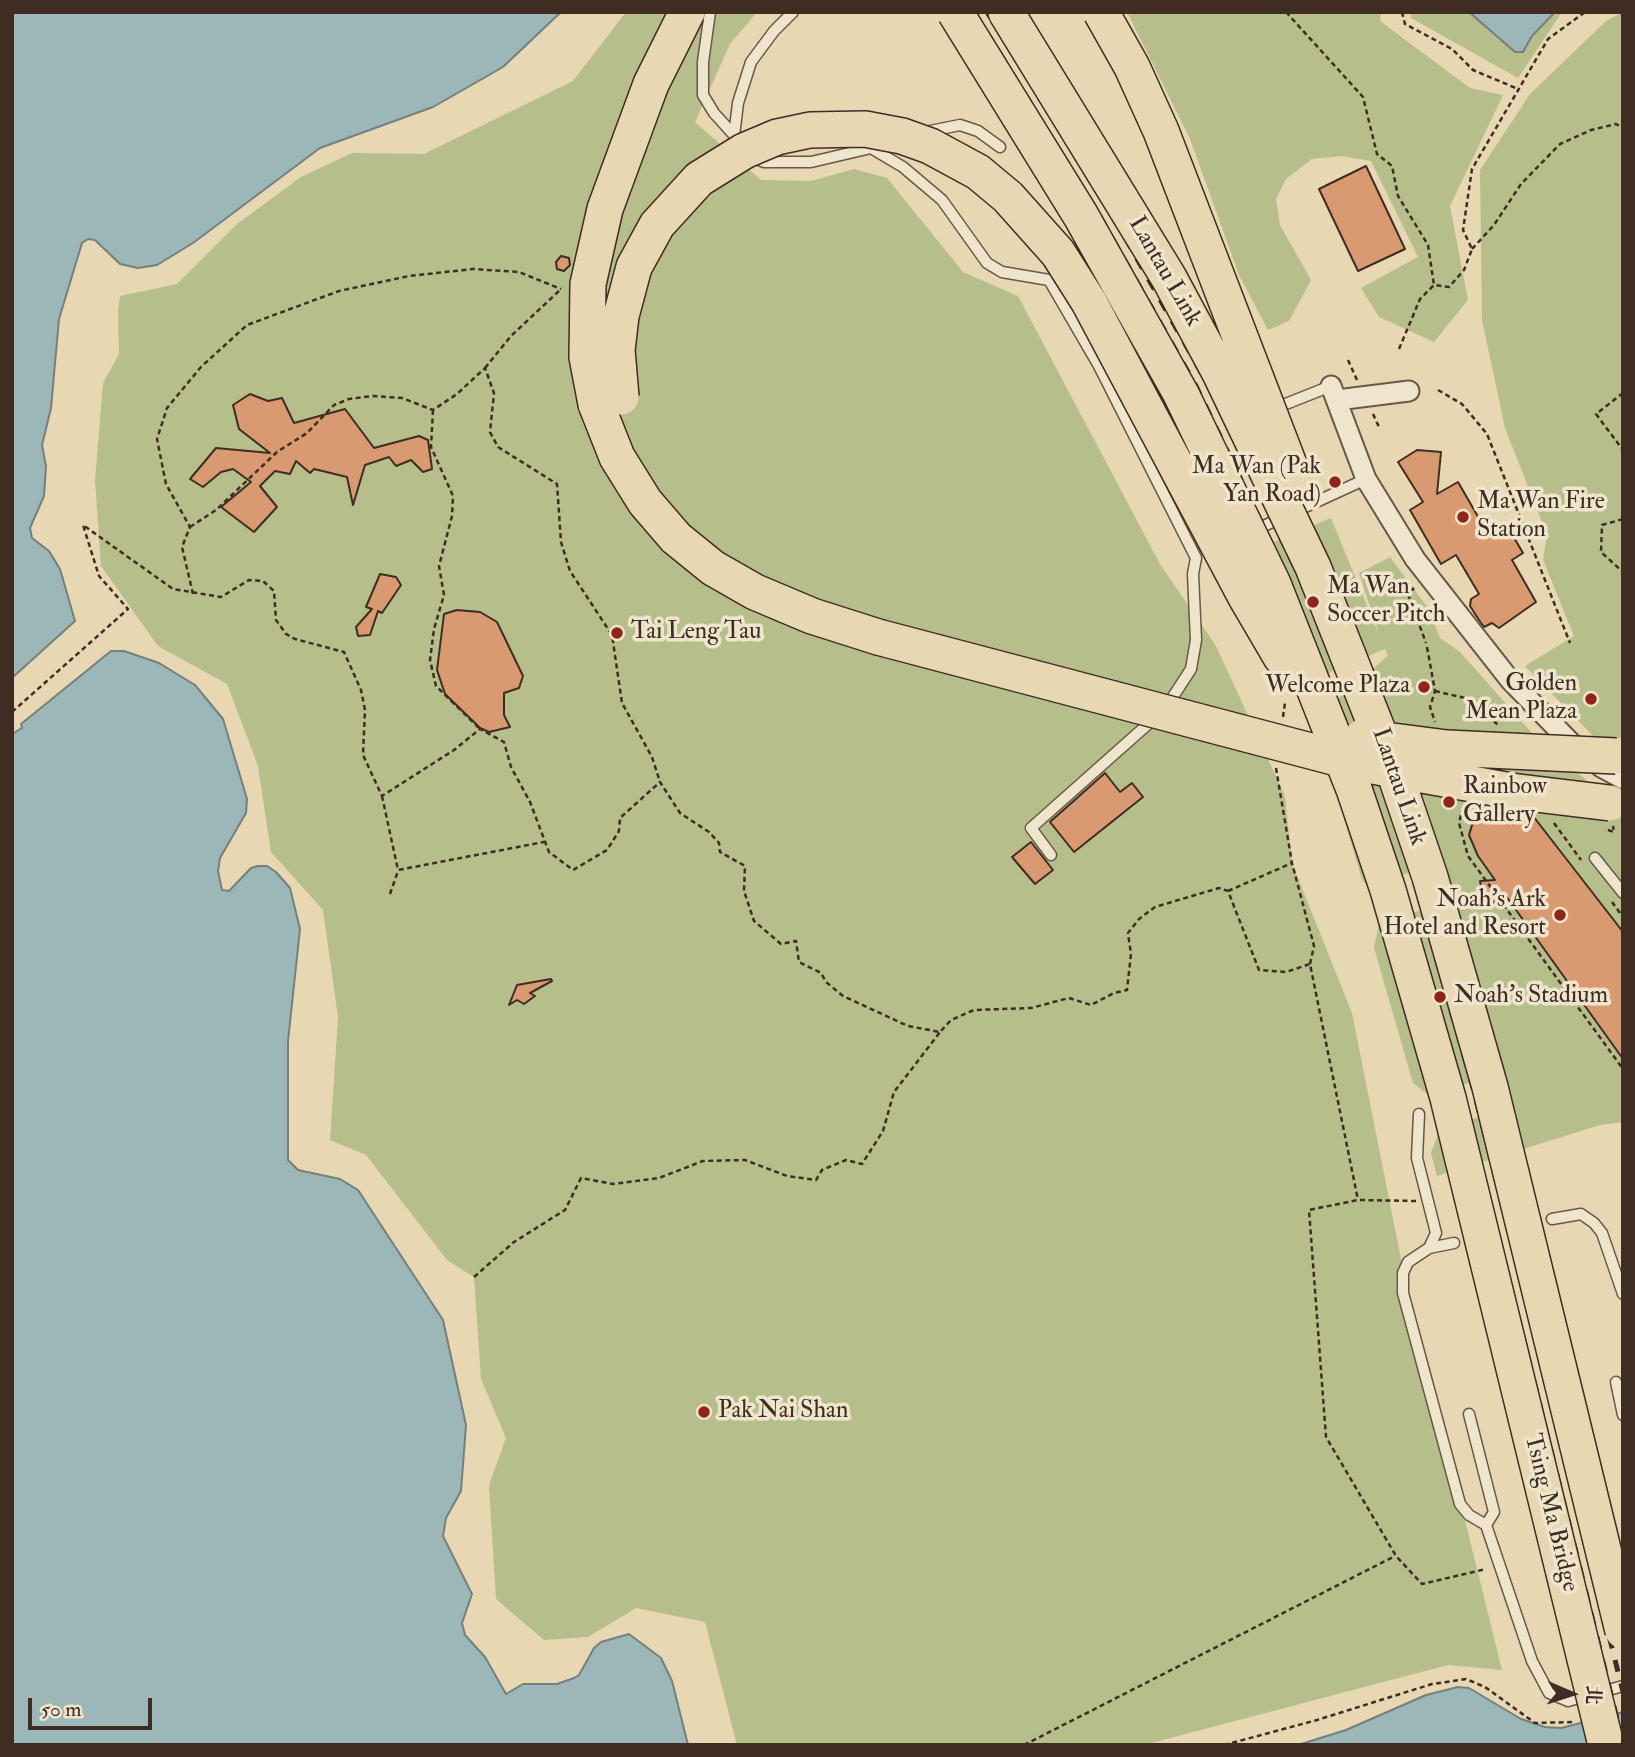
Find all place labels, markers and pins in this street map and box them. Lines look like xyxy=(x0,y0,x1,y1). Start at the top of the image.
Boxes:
place label: Ma Wan (Pak Yan Road) xyxy=(1192,454,1321,510)
marker: Ma Wan (Pak Yan Road) xyxy=(1327,474,1343,490)
place label: Ma Wan Fire Station xyxy=(1477,489,1605,545)
marker: Ma Wan Fire Station xyxy=(1455,509,1471,525)
place label: Ma Wan Soccer Pitch xyxy=(1327,574,1445,630)
marker: Ma Wan Soccer Pitch xyxy=(1305,594,1321,610)
place label: Tai Leng Tau xyxy=(631,619,762,647)
marker: Tai Leng Tau xyxy=(609,625,625,641)
place label: Golden Mean Plaza xyxy=(1465,671,1577,727)
place label: Welcome Plaza xyxy=(1265,673,1410,701)
marker: Welcome Plaza xyxy=(1416,679,1432,695)
marker: Golden Mean Plaza xyxy=(1583,691,1599,707)
place label: Rainbow Gallery xyxy=(1463,774,1547,830)
marker: Rainbow Gallery xyxy=(1441,794,1457,810)
place label: Noah's Ark Hotel and Resort xyxy=(1384,887,1546,943)
marker: Noah's Ark Hotel and Resort xyxy=(1552,907,1568,923)
place label: Noah's Stadium xyxy=(1454,983,1608,1011)
marker: Noah's Stadium xyxy=(1432,989,1448,1005)
place label: Pak Nai Shan xyxy=(718,1398,848,1426)
marker: Pak Nai Shan xyxy=(696,1404,712,1420)

